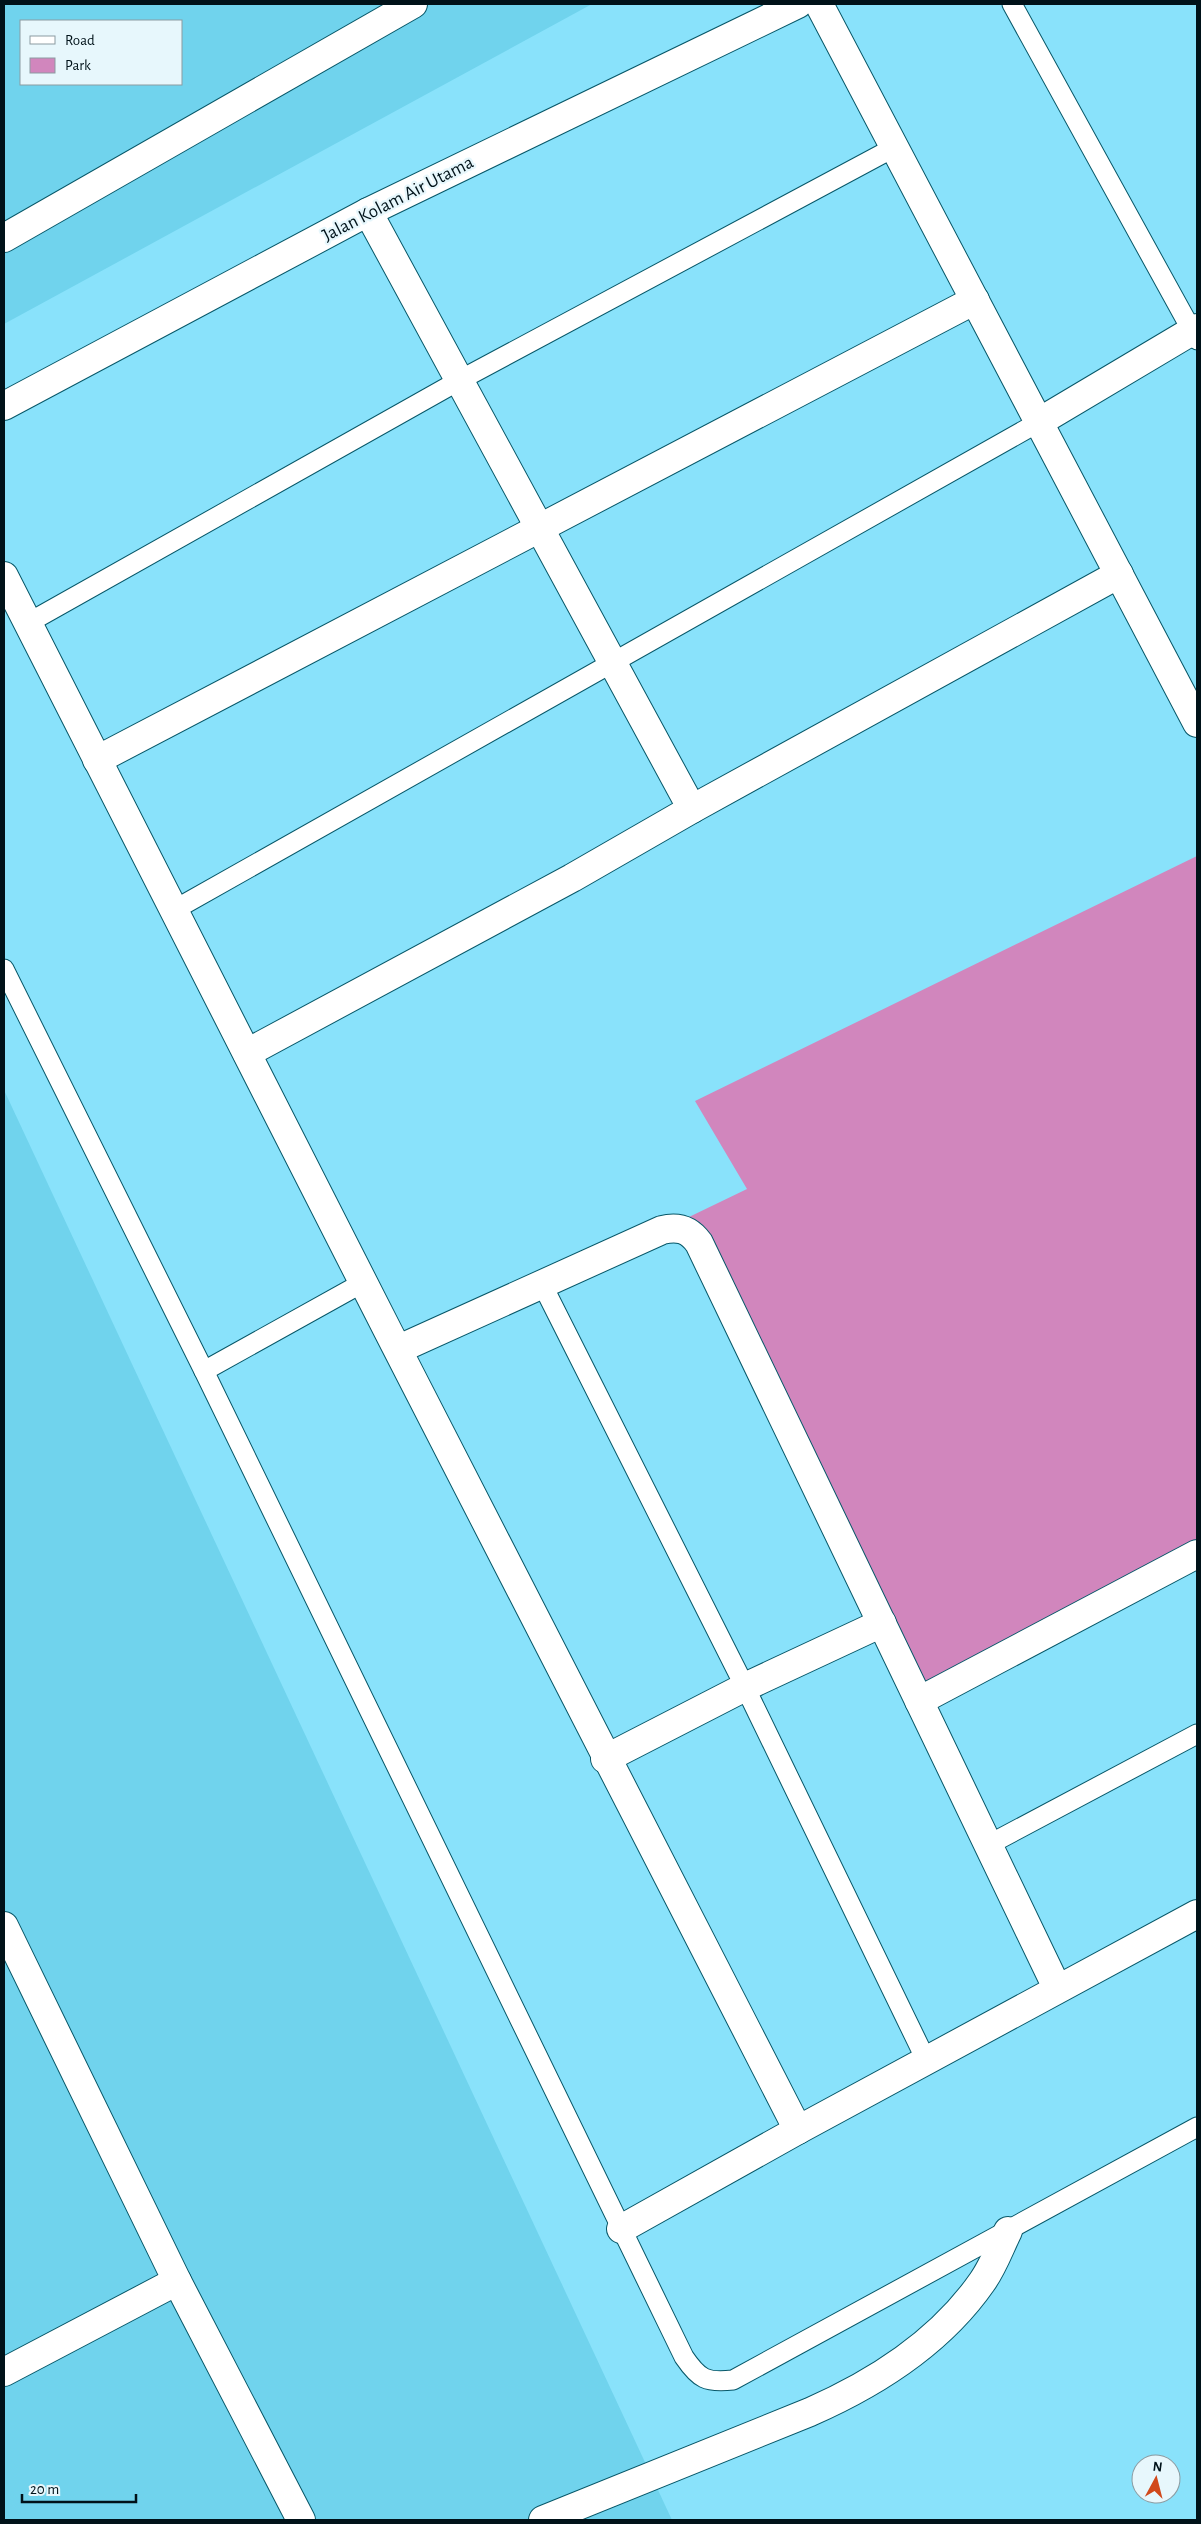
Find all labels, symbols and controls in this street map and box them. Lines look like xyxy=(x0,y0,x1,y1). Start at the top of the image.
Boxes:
legend xyxy=(20,20,182,85)
text: Road xyxy=(65,33,95,48)
text: Park xyxy=(65,58,91,73)
street label: Jalan Kolam Air Utama xyxy=(319,153,477,245)
north arrow xyxy=(1131,2454,1181,2504)
text: N xyxy=(1152,2460,1163,2475)
scale bar xyxy=(22,2472,136,2504)
text: 20 m xyxy=(30,2482,59,2497)

